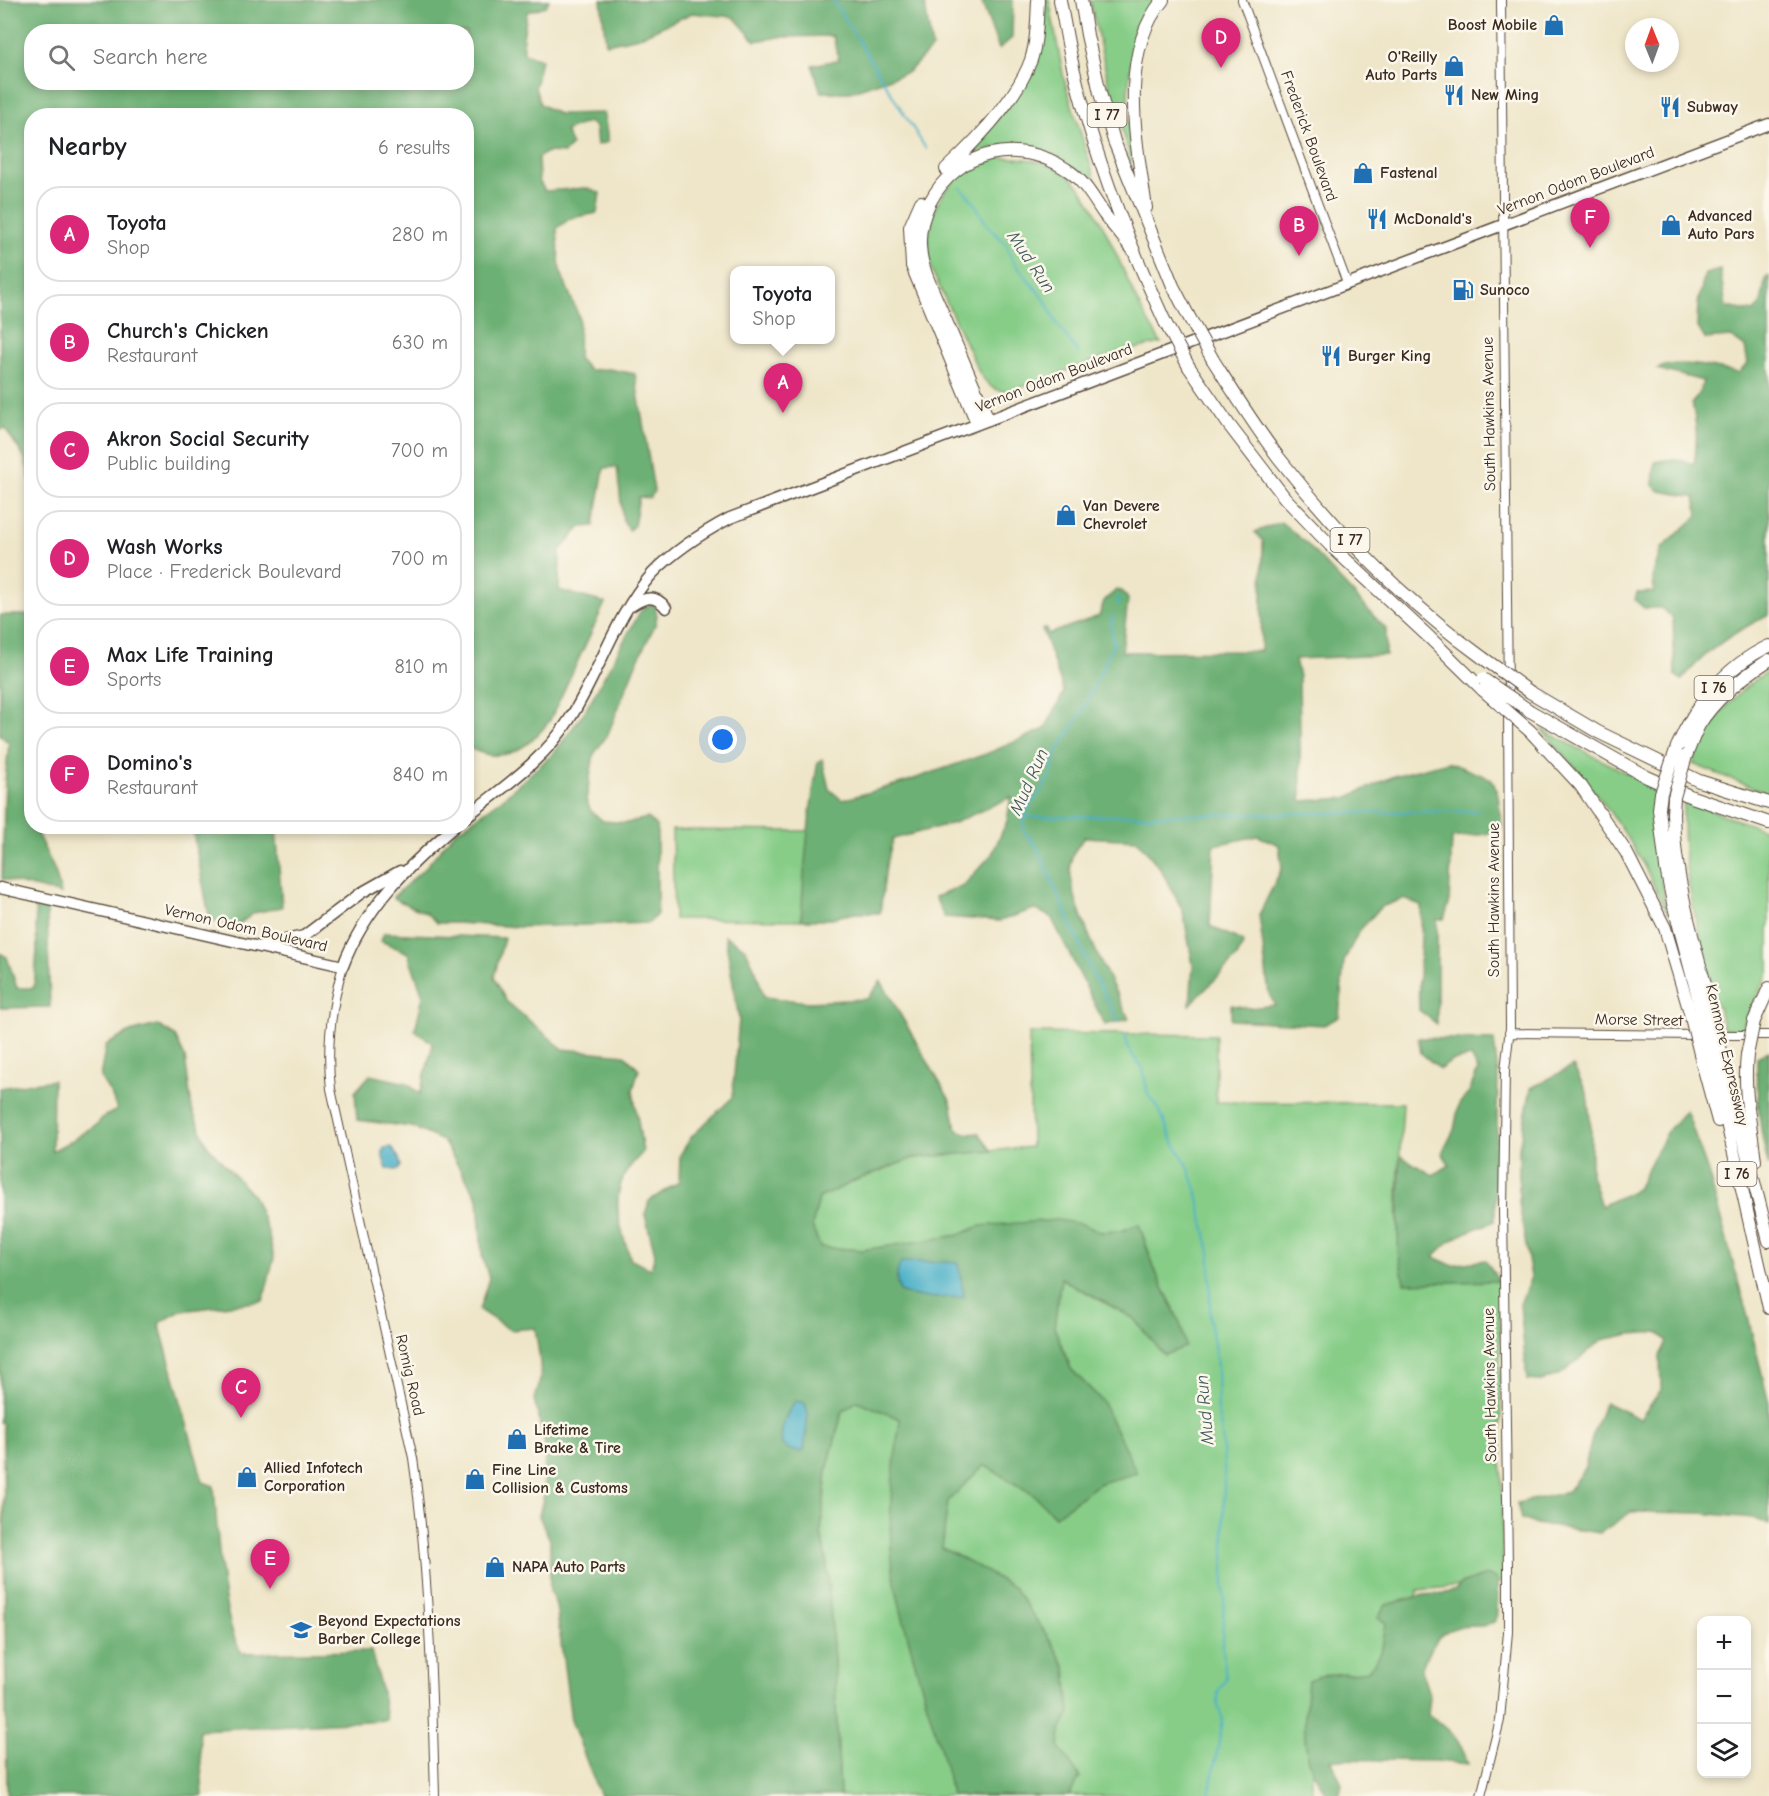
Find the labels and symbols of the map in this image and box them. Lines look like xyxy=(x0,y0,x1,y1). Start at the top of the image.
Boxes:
shop icon: Boost Mobile xyxy=(1542,13,1566,37)
place label: Boost Mobile xyxy=(1448,16,1537,34)
north arrow xyxy=(1625,18,1679,72)
pin: D xyxy=(1202,19,1240,68)
place label: O'Reilly Auto Parts xyxy=(1366,48,1438,84)
shop icon: O'Reilly Auto Parts xyxy=(1442,54,1466,78)
street label: Frederick Boulevard xyxy=(1277,68,1341,204)
restaurant icon: New Ming xyxy=(1442,83,1466,107)
place label: New Ming xyxy=(1471,86,1539,104)
restaurant icon: Subway xyxy=(1658,95,1682,119)
place label: Subway xyxy=(1687,98,1738,116)
road number: I 77 xyxy=(1088,103,1126,127)
street label: Vernon Odom Boulevard xyxy=(1495,143,1657,219)
shop icon: Fastenal xyxy=(1351,161,1375,185)
place label: Fastenal xyxy=(1380,164,1438,182)
pin: F xyxy=(1570,198,1610,248)
pin: B xyxy=(1280,206,1318,256)
restaurant icon: McDonald's xyxy=(1365,207,1389,231)
place label: Advanced Auto Pars xyxy=(1688,207,1754,243)
place label: McDonald's xyxy=(1394,210,1472,228)
shop icon: Advanced Auto Pars xyxy=(1659,213,1683,237)
water label: Mud Run xyxy=(1002,226,1059,297)
fuel station icon: Sunoco xyxy=(1451,278,1475,302)
place label: Sunoco xyxy=(1480,281,1530,299)
street label: South Hawkins Avenue xyxy=(1479,337,1499,491)
street label: Vernon Odom Boulevard xyxy=(973,340,1135,416)
restaurant icon: Burger King xyxy=(1319,344,1343,368)
place label: Burger King xyxy=(1348,347,1431,365)
pin: A xyxy=(764,364,802,413)
place label: Van Devere Chevrolet xyxy=(1083,497,1160,533)
shop icon: Van Devere Chevrolet xyxy=(1054,503,1078,527)
road number: I 77 xyxy=(1330,528,1370,552)
road number: I 76 xyxy=(1694,676,1734,700)
your location xyxy=(708,725,737,754)
water label: Mud Run xyxy=(1005,746,1053,819)
street label: South Hawkins Avenue xyxy=(1485,823,1503,977)
street label: Vernon Odom Boulevard xyxy=(163,901,329,955)
street label: Kenmore Expressway xyxy=(1702,982,1752,1128)
street label: Morse Street xyxy=(1595,1010,1684,1030)
road number: I 76 xyxy=(1718,1162,1756,1186)
street label: South Hawkins Avenue xyxy=(1480,1308,1500,1462)
street label: Romig Road xyxy=(392,1333,428,1417)
pin: C xyxy=(222,1368,260,1418)
water label: Mud Run xyxy=(1191,1374,1219,1447)
place label: Lifetime Brake & Tire xyxy=(534,1421,621,1457)
shop icon: Lifetime Brake & Tire xyxy=(505,1427,529,1451)
place label: Allied Infotech Corporation xyxy=(264,1459,363,1495)
place label: Fine Line Collision & Customs xyxy=(492,1461,628,1497)
shop icon: Allied Infotech Corporation xyxy=(235,1465,259,1489)
shop icon: Fine Line Collision & Customs xyxy=(463,1467,487,1491)
pin: E xyxy=(250,1540,290,1589)
shop icon: NAPA Auto Parts xyxy=(483,1555,507,1579)
place label: NAPA Auto Parts xyxy=(512,1558,626,1576)
place label: Beyond Expectations Barber College xyxy=(318,1612,461,1648)
school or university icon: Beyond Expectations Barber College xyxy=(289,1618,313,1642)

